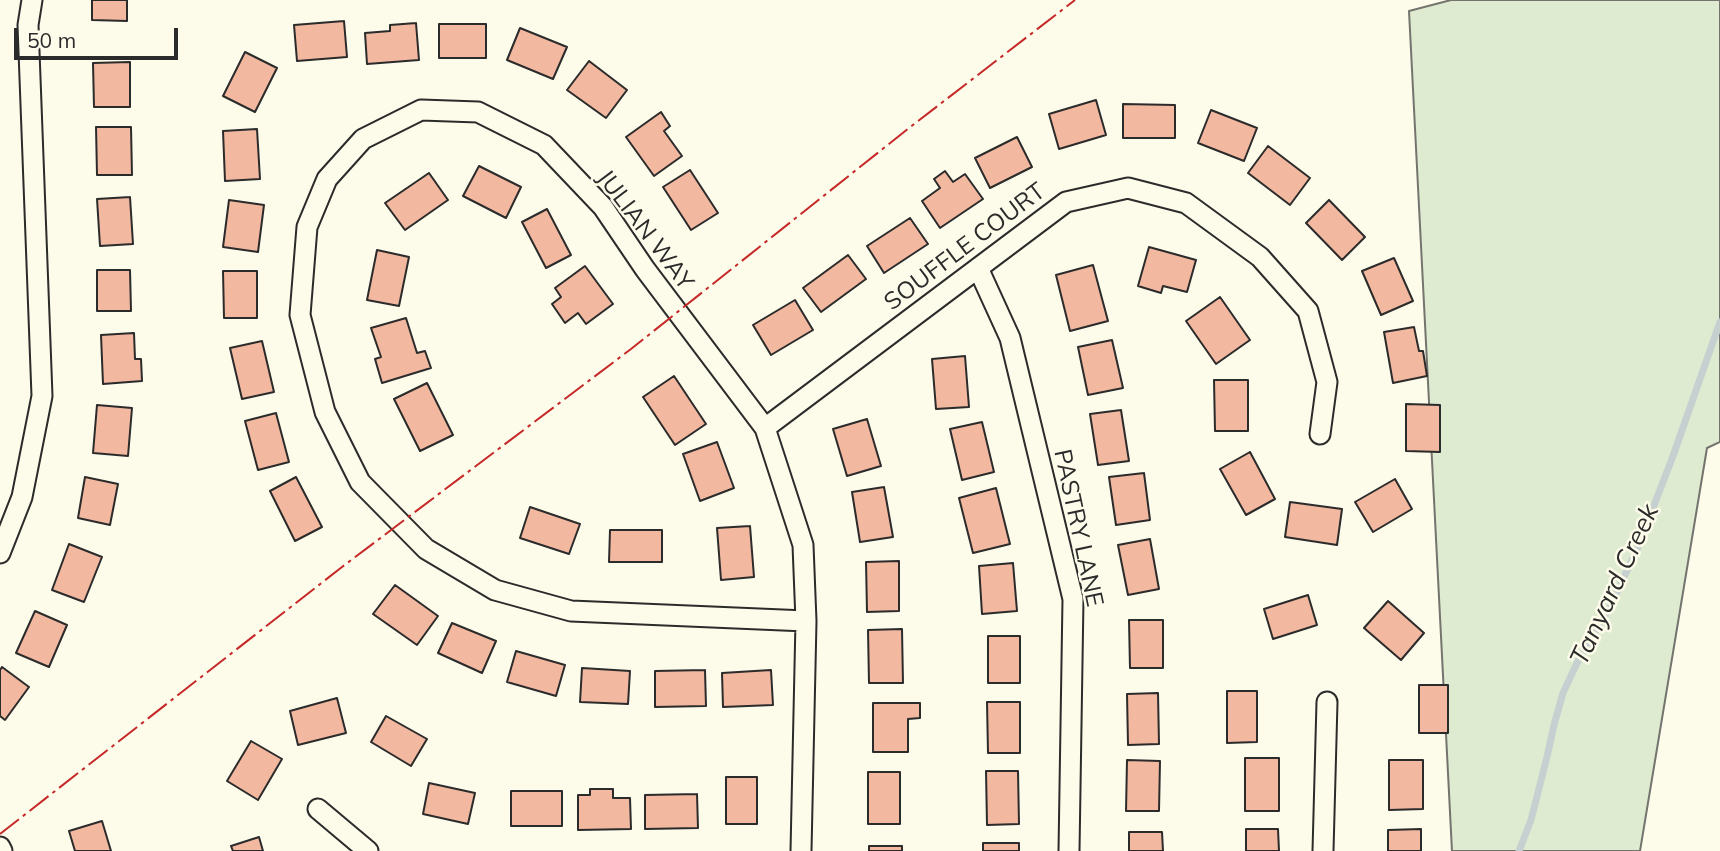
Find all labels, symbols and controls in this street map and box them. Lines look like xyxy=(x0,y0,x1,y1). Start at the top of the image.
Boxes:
scale bar xyxy=(18,14,182,58)
text: 50 m xyxy=(27,27,76,53)
street label: JULIAN WAY xyxy=(591,164,699,296)
street label: SOUFFLE COURT xyxy=(879,177,1051,317)
street label: PASTRY LANE xyxy=(1047,447,1109,609)
water label: Tanyard Creek xyxy=(1564,500,1666,670)

